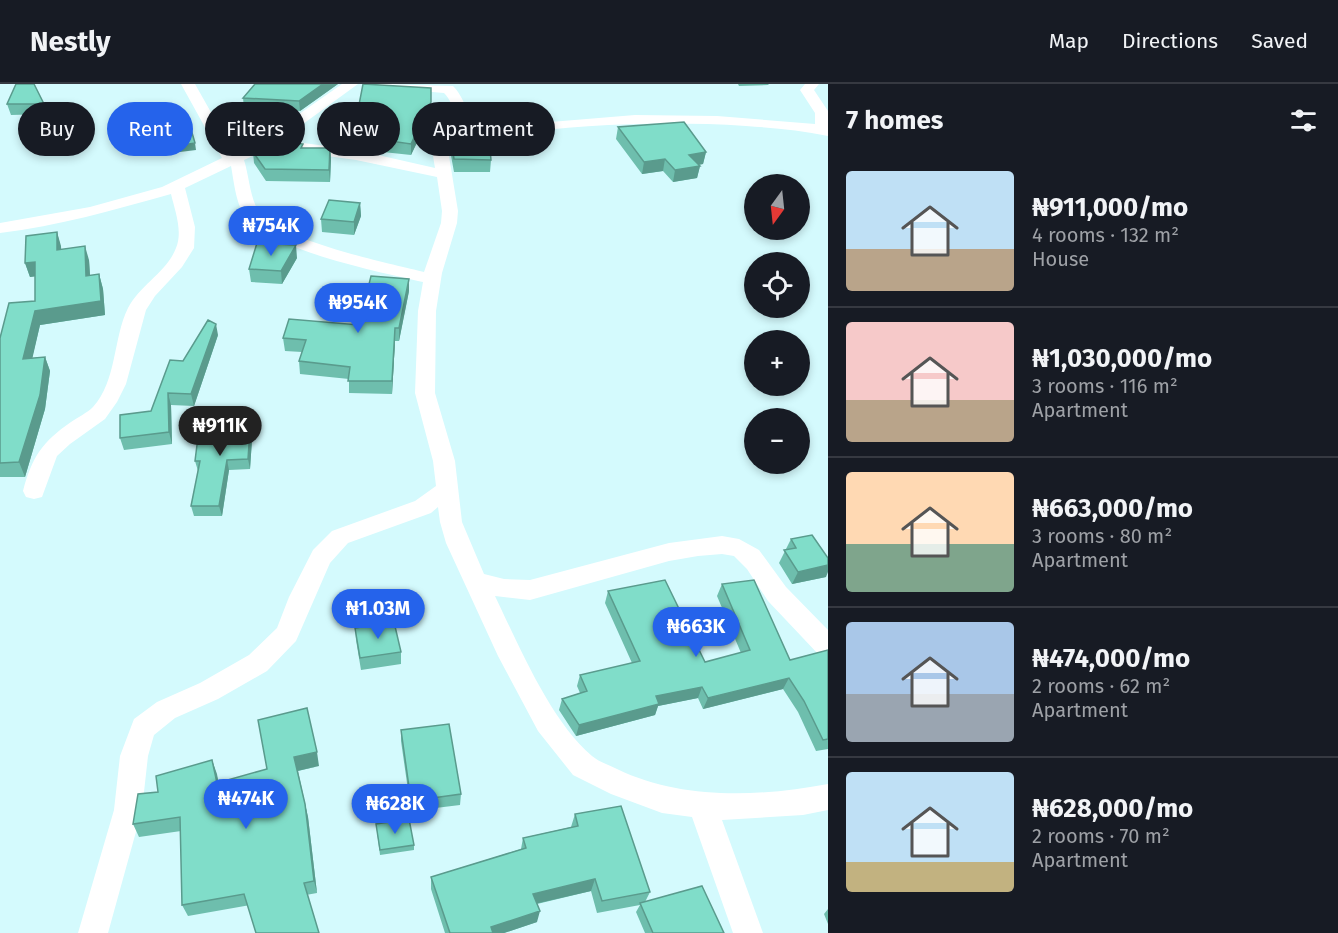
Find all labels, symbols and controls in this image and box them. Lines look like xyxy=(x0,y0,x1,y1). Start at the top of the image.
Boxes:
text: Nestly xyxy=(30,25,111,58)
text: Map xyxy=(1049,28,1089,54)
text: Directions xyxy=(1122,28,1218,54)
text: Saved xyxy=(1251,28,1308,54)
chip: Buy xyxy=(18,102,95,156)
chip: Rent xyxy=(107,102,193,156)
chip: Filters xyxy=(205,102,305,156)
chip: New xyxy=(317,102,400,156)
chip: Apartment xyxy=(412,102,555,156)
icon: filters xyxy=(1287,104,1320,137)
text: 7 homes xyxy=(846,105,943,136)
north arrow xyxy=(744,174,810,240)
map controls xyxy=(744,174,810,474)
text: ₦911,000/mo xyxy=(1032,192,1188,223)
icon: home xyxy=(894,195,966,267)
pin: ₦754K xyxy=(229,206,313,257)
text: ₦754K xyxy=(243,213,299,237)
text: 4 rooms · 132 m² xyxy=(1032,223,1179,247)
text: House xyxy=(1032,247,1089,271)
button: locate xyxy=(744,252,810,318)
pin: ₦954K xyxy=(316,283,400,334)
text: ₦954K xyxy=(329,290,388,314)
button: + xyxy=(744,330,810,396)
text: ₦1,030,000/mo xyxy=(1032,343,1212,374)
icon: home xyxy=(894,346,966,418)
text: 3 rooms · 116 m² xyxy=(1032,374,1178,398)
text: Apartment xyxy=(1032,398,1128,422)
pin: ₦911K xyxy=(178,406,262,457)
button: − xyxy=(744,408,810,474)
text: ₦911K xyxy=(193,413,247,437)
text: ₦663,000/mo xyxy=(1032,493,1193,524)
icon: home xyxy=(894,496,966,568)
text: 3 rooms · 80 m² xyxy=(1032,524,1172,548)
text: Apartment xyxy=(1032,548,1128,572)
pin: ₦1.03M xyxy=(329,589,427,640)
text: ₦1.03M xyxy=(346,596,410,620)
pin: ₦663K xyxy=(654,607,738,658)
text: ₦663K xyxy=(667,614,725,638)
text: ₦474,000/mo xyxy=(1032,643,1190,674)
icon: home xyxy=(894,646,966,718)
text: 2 rooms · 62 m² xyxy=(1032,674,1170,698)
text: Apartment xyxy=(1032,698,1128,722)
pin: ₦474K xyxy=(204,779,288,830)
pin: ₦628K xyxy=(353,784,437,835)
text: ₦474K xyxy=(218,786,274,810)
text: ₦628K xyxy=(366,791,424,815)
text: ₦628,000/mo xyxy=(1032,793,1193,824)
icon: home xyxy=(894,796,966,868)
text: 2 rooms · 70 m² xyxy=(1032,824,1170,848)
text: Apartment xyxy=(1032,848,1128,872)

